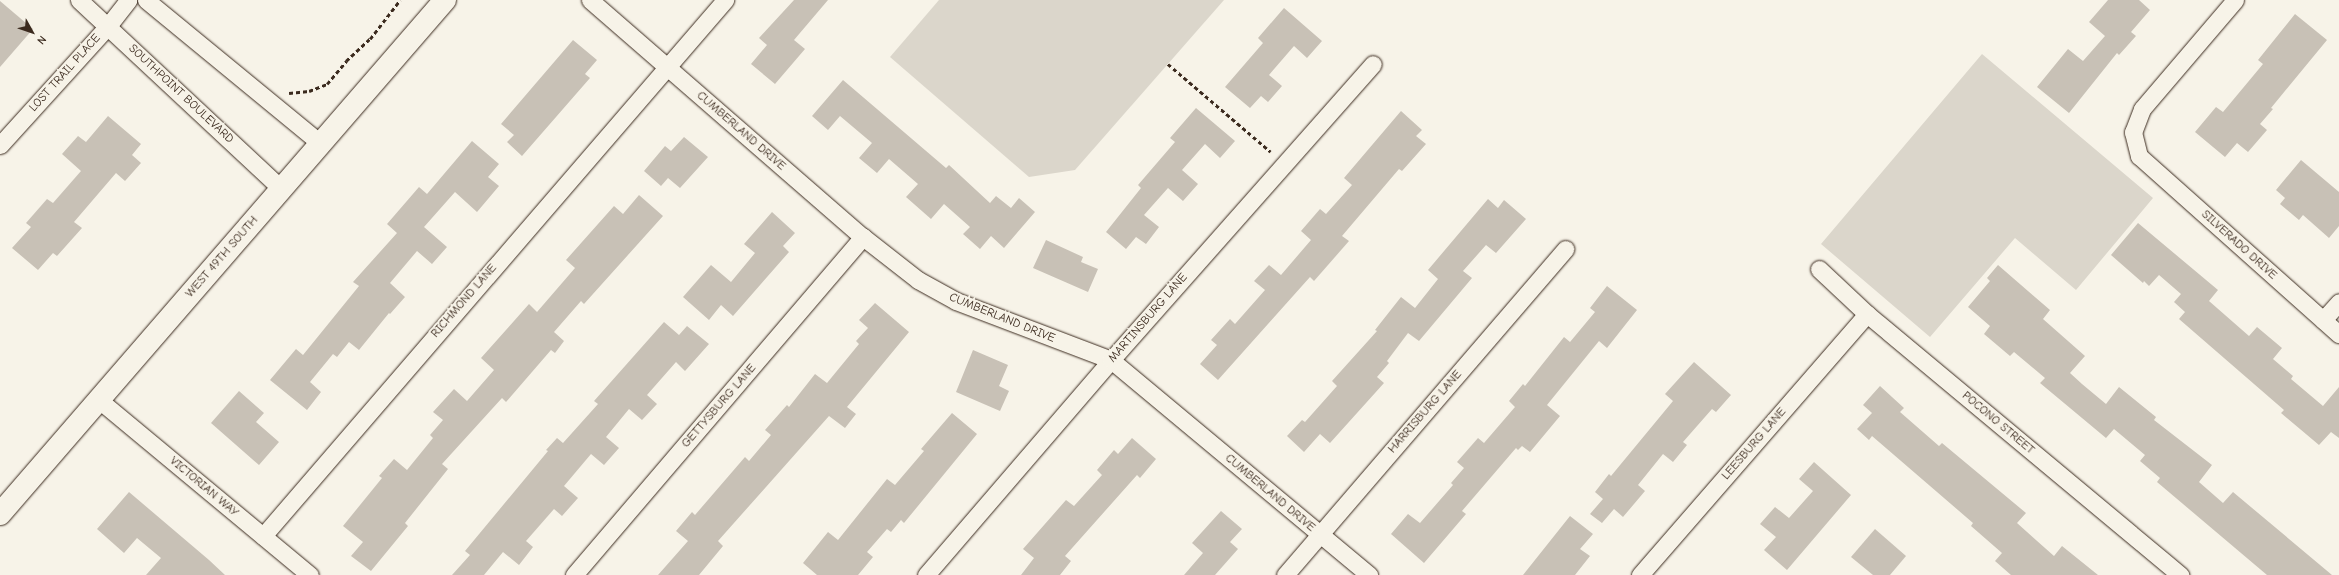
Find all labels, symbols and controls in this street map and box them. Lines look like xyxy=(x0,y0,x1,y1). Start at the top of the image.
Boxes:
north arrow xyxy=(12,12,52,52)
street label: LOST TRAIL PLACE xyxy=(26,31,104,115)
text: N xyxy=(34,33,49,47)
street label: SOUTHPOINT BOULEVARD xyxy=(125,41,237,147)
street label: CUMBERLAND DRIVE xyxy=(694,88,788,174)
street label: SILVERADO DRIVE xyxy=(2198,207,2280,283)
street label: WEST 49TH SOUTH xyxy=(183,213,261,301)
street label: RICHMOND LANE xyxy=(428,261,500,341)
street label: MARTINSBURG LANE xyxy=(1105,271,1191,365)
street label: CUMBERLAND DRIVE xyxy=(947,290,1057,346)
street label: GETTYSBURG LANE xyxy=(679,361,759,451)
street label: HARRISBURG LANE xyxy=(1385,368,1465,456)
street label: POCONO STREET xyxy=(1959,389,2037,457)
street label: LEESBURG LANE xyxy=(1719,405,1789,483)
street label: CUMBERLAND DRIVE xyxy=(1222,451,1318,535)
street label: VICTORIAN WAY xyxy=(167,454,241,520)

